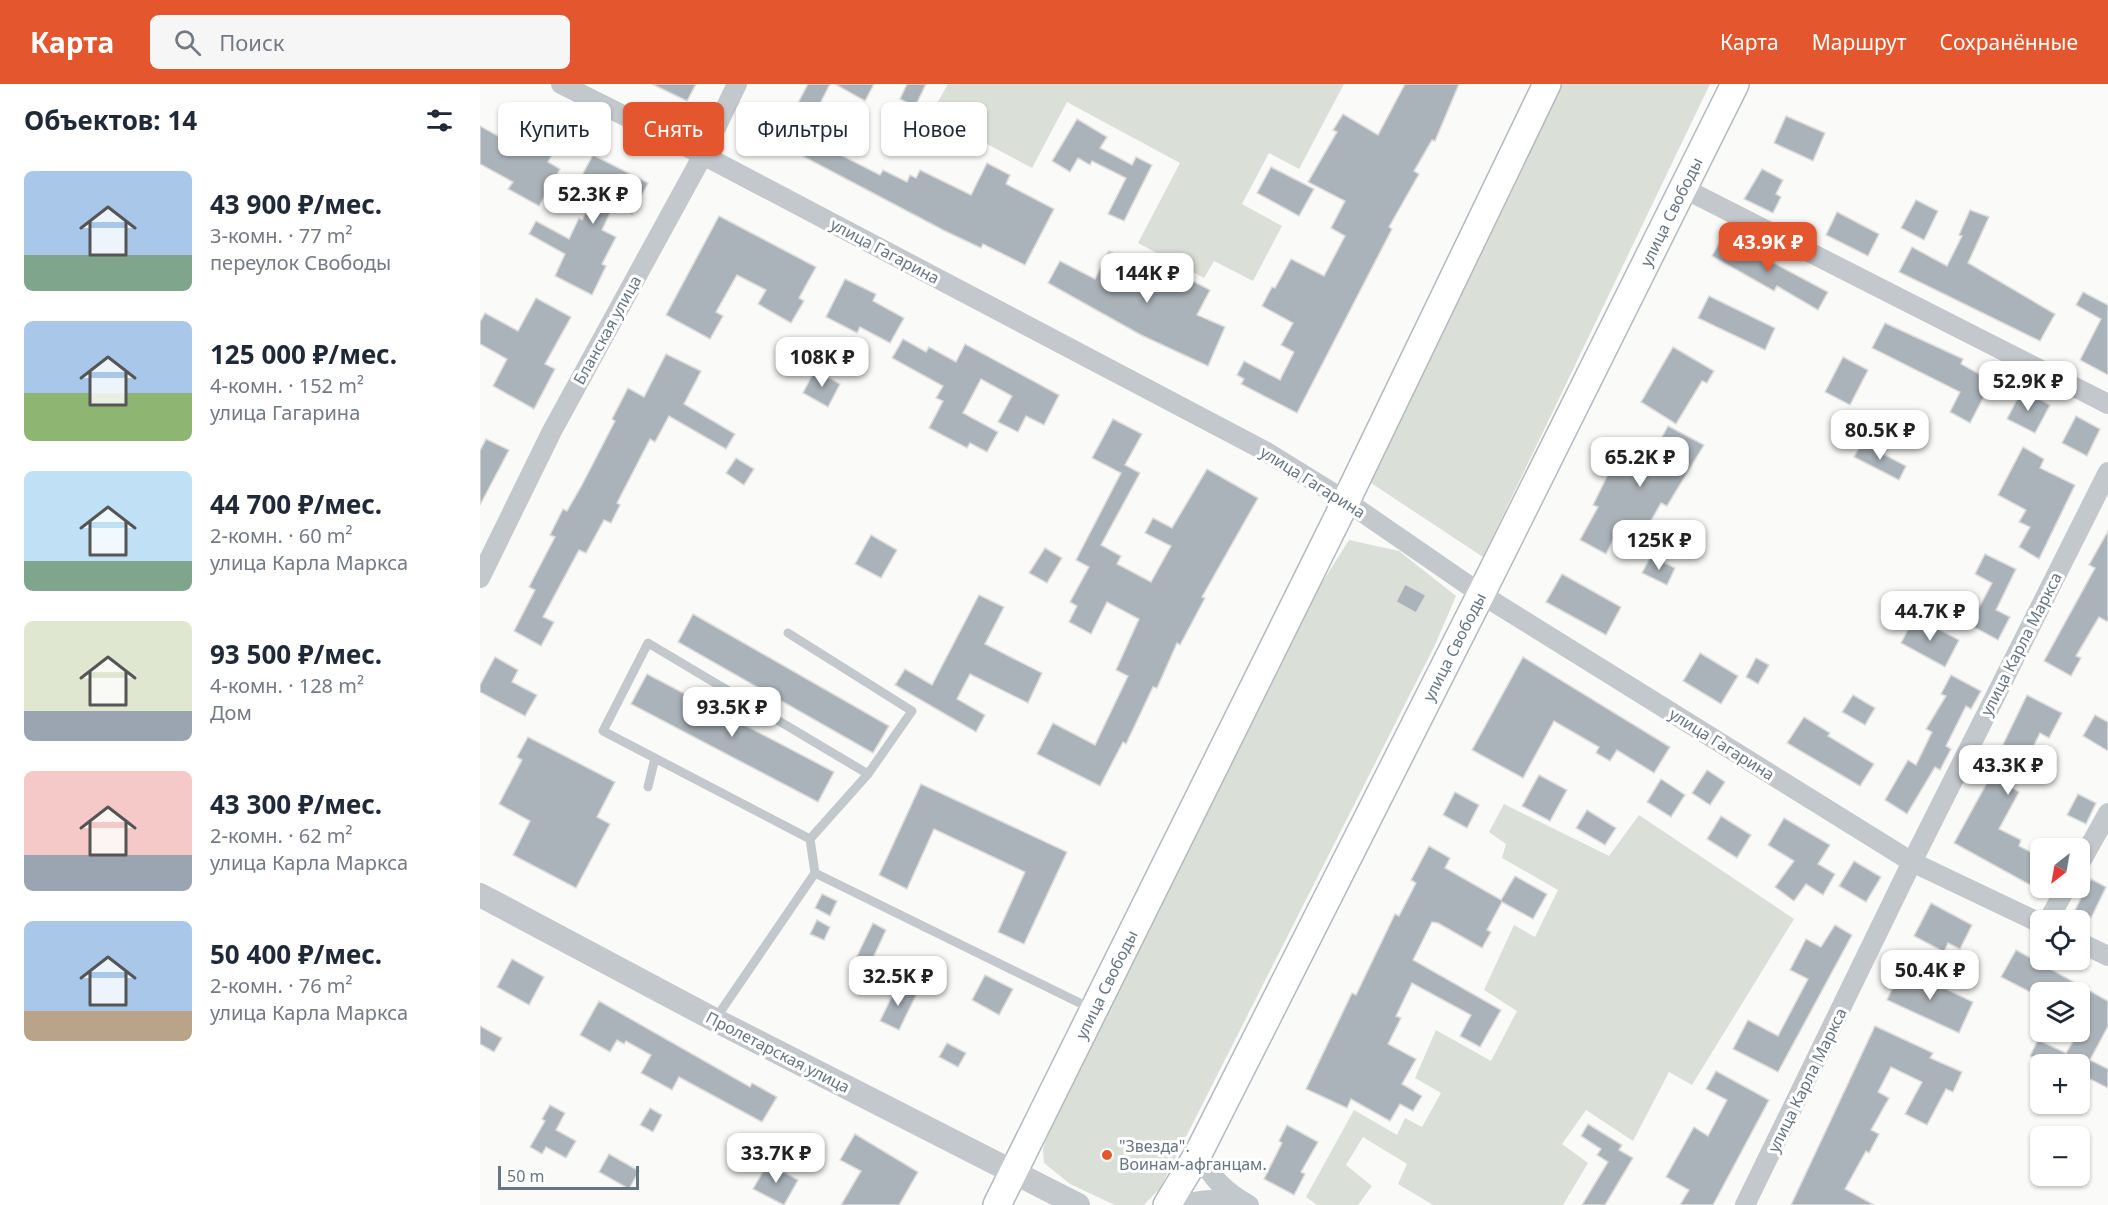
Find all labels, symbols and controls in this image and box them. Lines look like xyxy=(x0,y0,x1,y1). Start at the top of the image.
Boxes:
search box xyxy=(150,15,570,69)
text: Карта xyxy=(30,23,114,61)
icon: search xyxy=(171,26,204,59)
text: Поиск xyxy=(219,27,285,57)
text: Карта xyxy=(1720,28,1779,56)
text: Маршрут xyxy=(1812,28,1907,56)
text: Сохранённые xyxy=(1940,28,2078,56)
text: Объектов: 14 xyxy=(24,102,197,138)
chip: Купить xyxy=(498,102,611,156)
chip: Снять xyxy=(623,102,724,156)
chip: Фильтры xyxy=(736,102,869,156)
chip: Новое xyxy=(881,102,987,156)
icon: filters xyxy=(423,104,456,137)
street label: улица Свободы xyxy=(1635,154,1708,270)
pin: 52.3K ₽ xyxy=(538,174,648,225)
text: 52.3K ₽ xyxy=(558,180,628,207)
text: 43 900 ₽/мес. xyxy=(210,186,382,222)
icon: home xyxy=(72,195,144,267)
street label: улица Гагарина xyxy=(827,213,943,289)
text: 3-комн. · 77 m² xyxy=(210,222,353,249)
pin: 43.9K ₽ xyxy=(1713,222,1823,273)
text: 43.9K ₽ xyxy=(1733,228,1803,255)
text: переулок Свободы xyxy=(210,249,391,276)
pin: 144K ₽ xyxy=(1098,253,1196,304)
text: 144K ₽ xyxy=(1115,259,1179,286)
street label: Бланская улица xyxy=(568,271,646,389)
text: 125 000 ₽/мес. xyxy=(210,336,397,372)
pin: 108K ₽ xyxy=(773,337,871,388)
text: 108K ₽ xyxy=(790,343,854,370)
icon: home xyxy=(72,345,144,417)
pin: 52.9K ₽ xyxy=(1973,361,2083,412)
text: 52.9K ₽ xyxy=(1993,367,2063,394)
text: 4-комн. · 152 m² xyxy=(210,372,364,399)
text: улица Гагарина xyxy=(210,399,360,426)
pin: 80.5K ₽ xyxy=(1825,410,1935,461)
text: 80.5K ₽ xyxy=(1845,416,1915,443)
pin: 65.2K ₽ xyxy=(1585,437,1695,488)
street label: улица Гагарина xyxy=(1256,441,1370,523)
text: 65.2K ₽ xyxy=(1605,443,1675,470)
text: 44 700 ₽/мес. xyxy=(210,486,382,522)
icon: home xyxy=(72,495,144,567)
pin: 125K ₽ xyxy=(1610,520,1708,571)
text: 2-комн. · 60 m² xyxy=(210,522,353,549)
text: 125K ₽ xyxy=(1627,526,1691,553)
text: улица Карла Маркса xyxy=(210,549,408,576)
street label: улица Карла Маркса xyxy=(1975,568,2067,720)
street label: улица Свободы xyxy=(1418,589,1491,705)
pin: 44.7K ₽ xyxy=(1875,591,1985,642)
text: 44.7K ₽ xyxy=(1895,597,1965,624)
text: 93 500 ₽/мес. xyxy=(210,636,382,672)
icon: home xyxy=(72,645,144,717)
text: 4-комн. · 128 m² xyxy=(210,672,364,699)
pin: 93.5K ₽ xyxy=(677,687,787,738)
text: 93.5K ₽ xyxy=(697,693,767,720)
text: Дом xyxy=(210,699,252,726)
street label: улица Гагарина xyxy=(1665,703,1779,785)
pin: 43.3K ₽ xyxy=(1953,745,2063,796)
text: 43.3K ₽ xyxy=(1973,751,2043,778)
text: 43 300 ₽/мес. xyxy=(210,786,382,822)
icon: home xyxy=(72,795,144,867)
text: 2-комн. · 62 m² xyxy=(210,822,353,849)
north arrow xyxy=(2030,838,2090,898)
map controls xyxy=(2030,838,2090,1186)
text: улица Карла Маркса xyxy=(210,849,408,876)
button: locate xyxy=(2030,910,2090,970)
street label: улица Свободы xyxy=(1070,926,1143,1043)
text: 50 400 ₽/мес. xyxy=(210,936,382,972)
icon: home xyxy=(72,945,144,1017)
pin: 50.4K ₽ xyxy=(1875,950,1985,1001)
pin: 32.5K ₽ xyxy=(843,956,953,1007)
text: 50.4K ₽ xyxy=(1895,956,1965,983)
text: 32.5K ₽ xyxy=(863,962,933,989)
text: 2-комн. · 76 m² xyxy=(210,972,353,999)
button: layers xyxy=(2030,982,2090,1042)
text: улица Карла Маркса xyxy=(210,999,408,1026)
street label: улица Карла Маркса xyxy=(1762,1004,1852,1156)
street label: Пролетарская улица xyxy=(702,1006,854,1098)
button: + xyxy=(2030,1054,2090,1114)
button: − xyxy=(2030,1126,2090,1186)
pin: 33.7K ₽ xyxy=(721,1133,831,1184)
place label: "Звезда". Воинам-афганцам. xyxy=(1119,1135,1267,1175)
text: 33.7K ₽ xyxy=(741,1139,811,1166)
marker: "Звезда". Воинам-афганцам. xyxy=(1100,1148,1114,1162)
scale bar xyxy=(498,1163,639,1190)
text: 50 m xyxy=(507,1165,544,1187)

